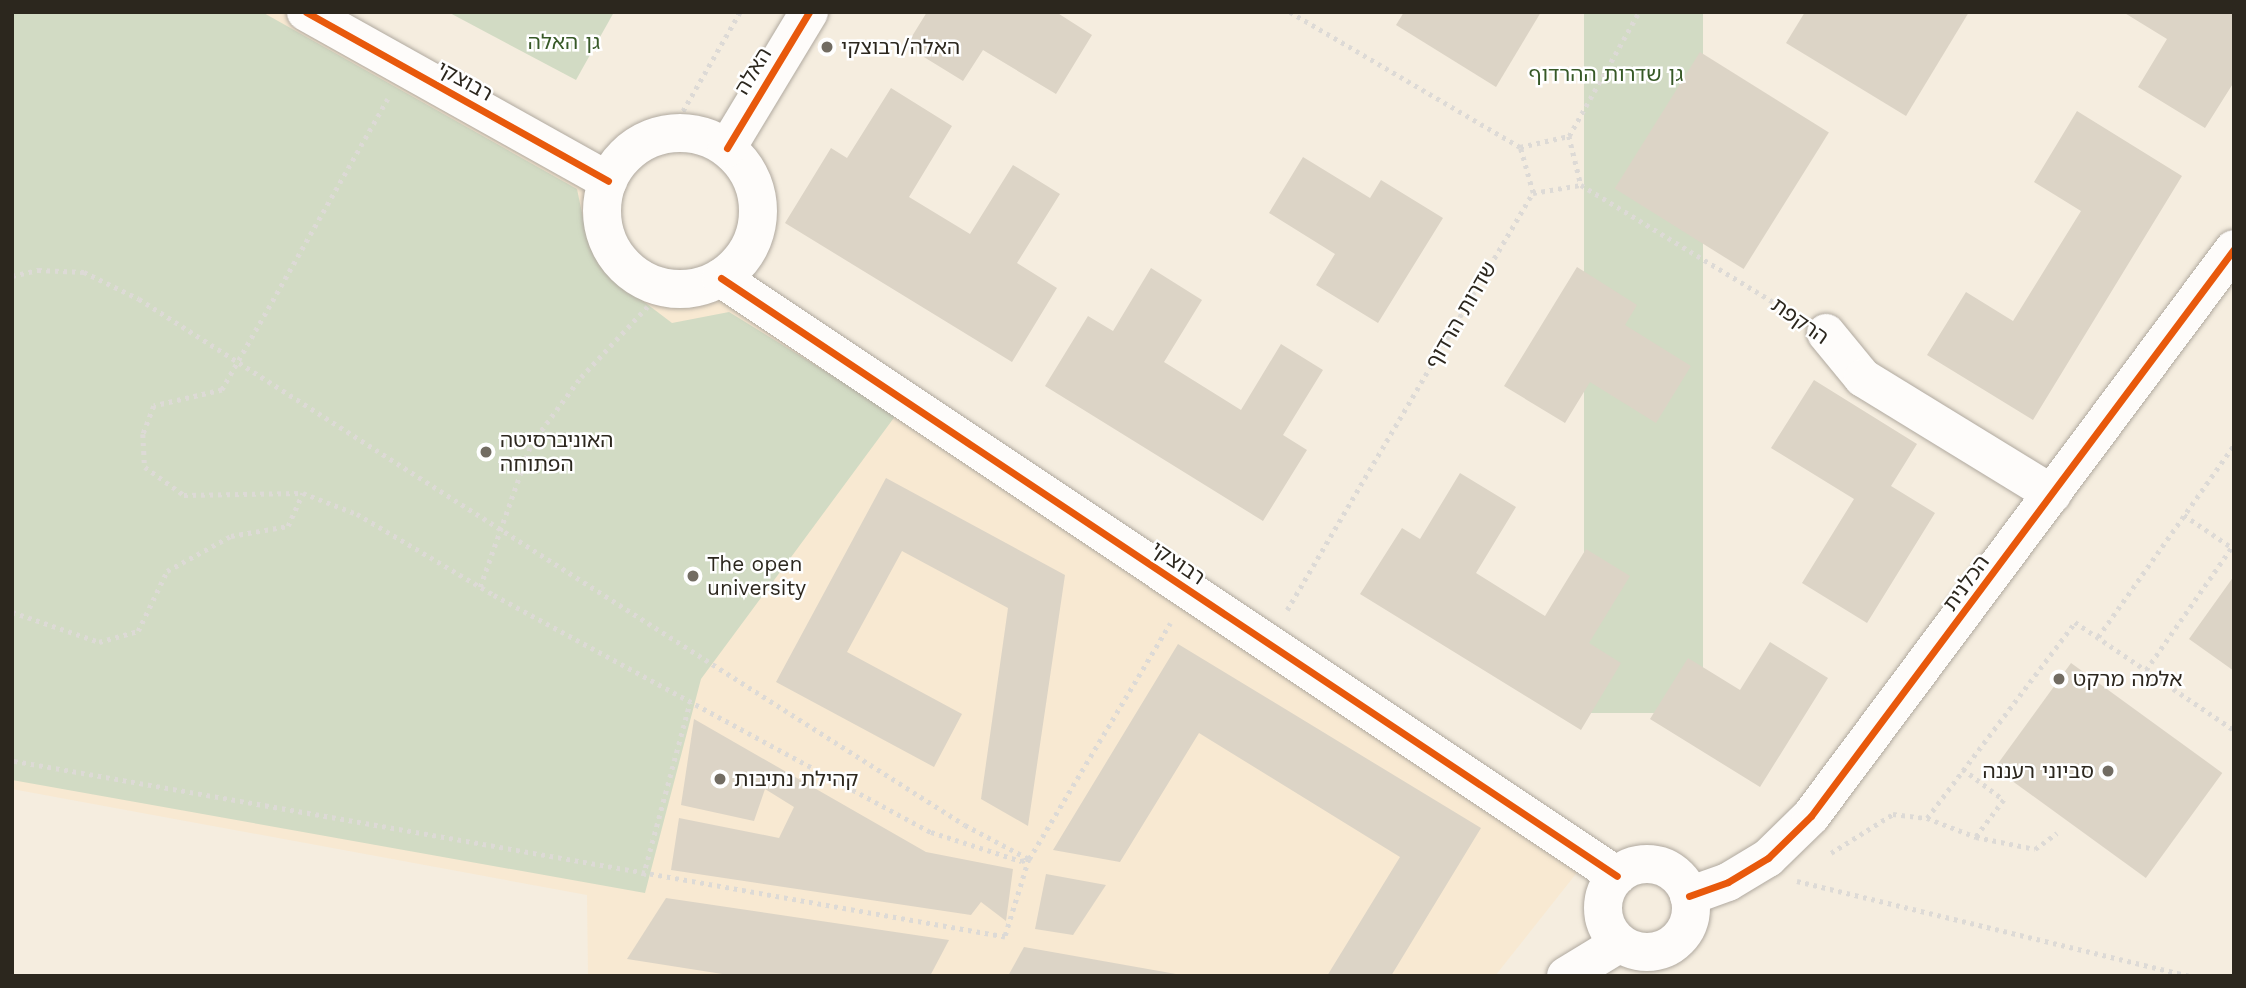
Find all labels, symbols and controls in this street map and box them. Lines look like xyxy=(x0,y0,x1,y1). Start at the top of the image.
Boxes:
park label: גן האלה xyxy=(528,29,600,55)
place label: האלה/רבוצקי xyxy=(841,34,960,60)
marker: האלה/רבוצקי xyxy=(819,39,835,55)
street label: האלה xyxy=(729,43,777,99)
street label: רבוצקי xyxy=(433,56,497,106)
park label: גן שדרות ההרדוף xyxy=(1529,61,1683,87)
street label: שדרות הרדוף xyxy=(1420,257,1502,373)
street label: הרקפת xyxy=(1766,292,1834,350)
place label: האוניברסיטה הפתוחה xyxy=(500,427,614,477)
marker: האוניברסיטה הפתוחה xyxy=(478,444,494,460)
street label: רבוצקי xyxy=(1146,536,1210,590)
street label: הכלנית xyxy=(1937,550,1995,616)
place label: The open university xyxy=(707,551,806,601)
marker: The open university xyxy=(685,568,701,584)
place label: אלמה מרקט xyxy=(2073,666,2183,692)
marker: אלמה מרקט xyxy=(2051,671,2067,687)
place label: סביוני רעננה xyxy=(1982,758,2094,784)
marker: סביוני רעננה xyxy=(2100,763,2116,779)
place label: קהילת נתיבות xyxy=(734,766,859,792)
marker: קהילת נתיבות xyxy=(712,771,728,787)

